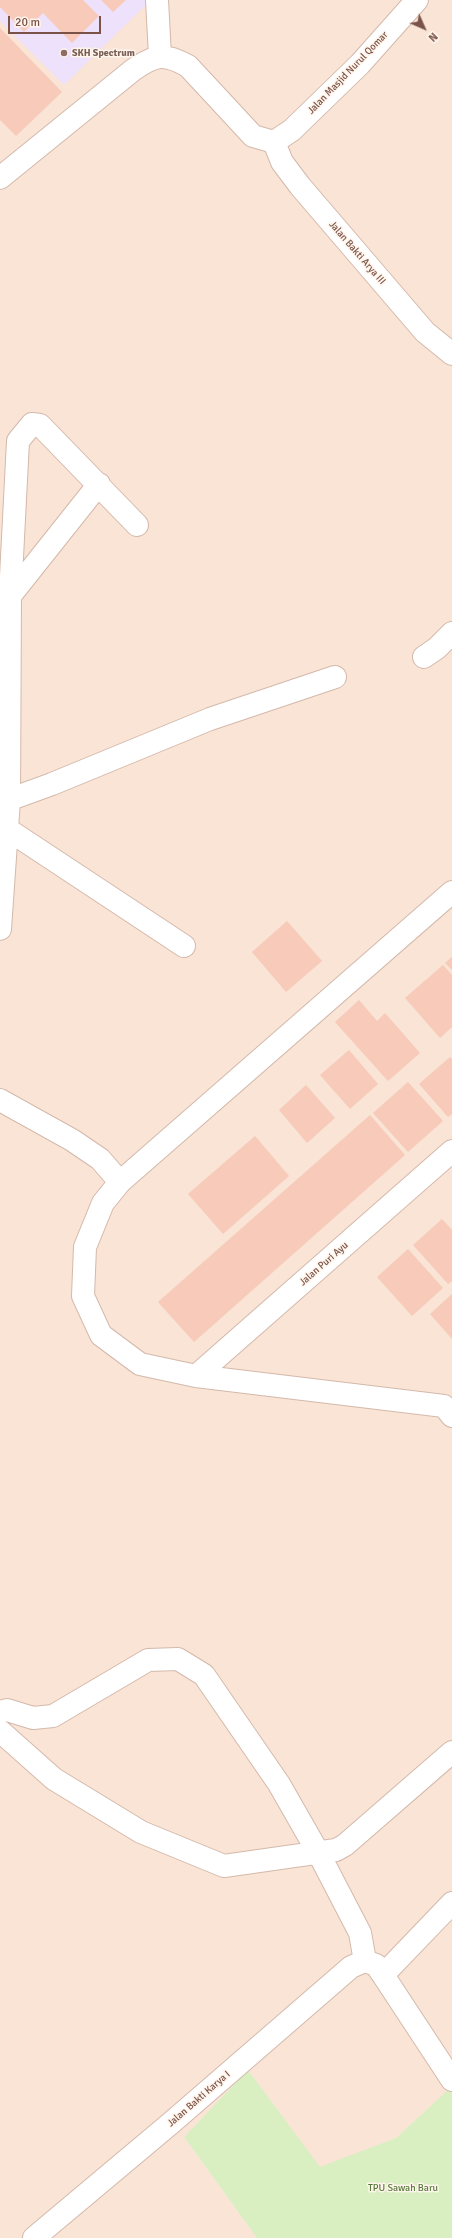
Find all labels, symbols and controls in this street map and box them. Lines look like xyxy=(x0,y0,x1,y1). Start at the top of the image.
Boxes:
scale bar xyxy=(10,8,103,34)
north arrow xyxy=(404,8,444,48)
text: 20 m xyxy=(15,15,40,30)
street label: Jalan Masjid Nurul Qomar xyxy=(305,29,391,117)
text: N xyxy=(426,30,440,44)
place label: SKH Spectrum xyxy=(72,47,135,59)
marker: SKH Spectrum xyxy=(59,48,69,58)
street label: Jalan Bakti Arya III xyxy=(326,219,388,287)
street label: Jalan Puri Ayu xyxy=(297,1240,351,1288)
street label: Jalan Bakti Karya I xyxy=(165,2068,233,2130)
park label: TPU Sawah Baru xyxy=(368,2182,438,2194)

